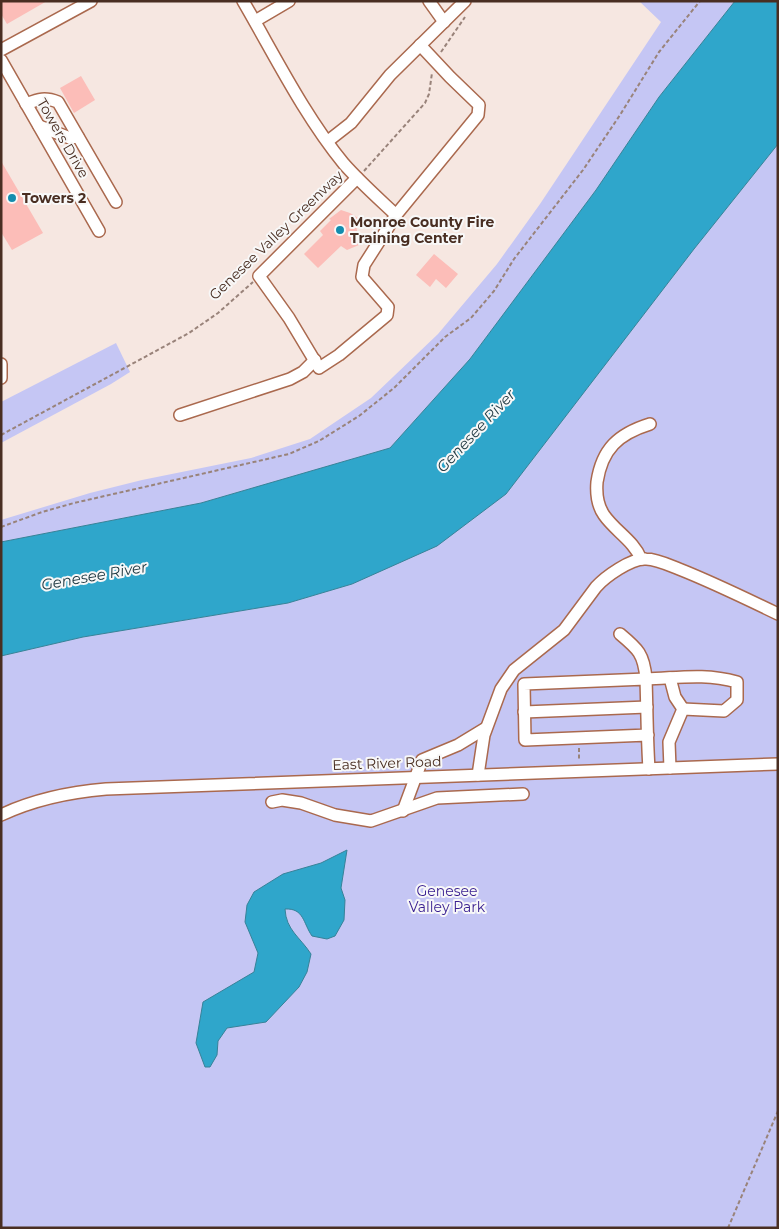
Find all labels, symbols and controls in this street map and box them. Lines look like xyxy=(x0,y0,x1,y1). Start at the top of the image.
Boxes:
street label: Towers Drive xyxy=(33,95,93,181)
street label: Genesee Valley Greenway xyxy=(205,166,347,304)
place label: Towers 2 xyxy=(22,189,86,207)
marker: Towers 2 xyxy=(6,192,18,204)
place label: Monroe County Fire Training Center xyxy=(350,213,495,247)
marker: Monroe County Fire Training Center xyxy=(334,224,346,236)
water label: Genesee River xyxy=(432,384,520,476)
water label: Genesee River xyxy=(40,557,149,594)
street label: East River Road xyxy=(332,752,442,774)
park label: Genesee Valley Park xyxy=(409,882,486,916)

